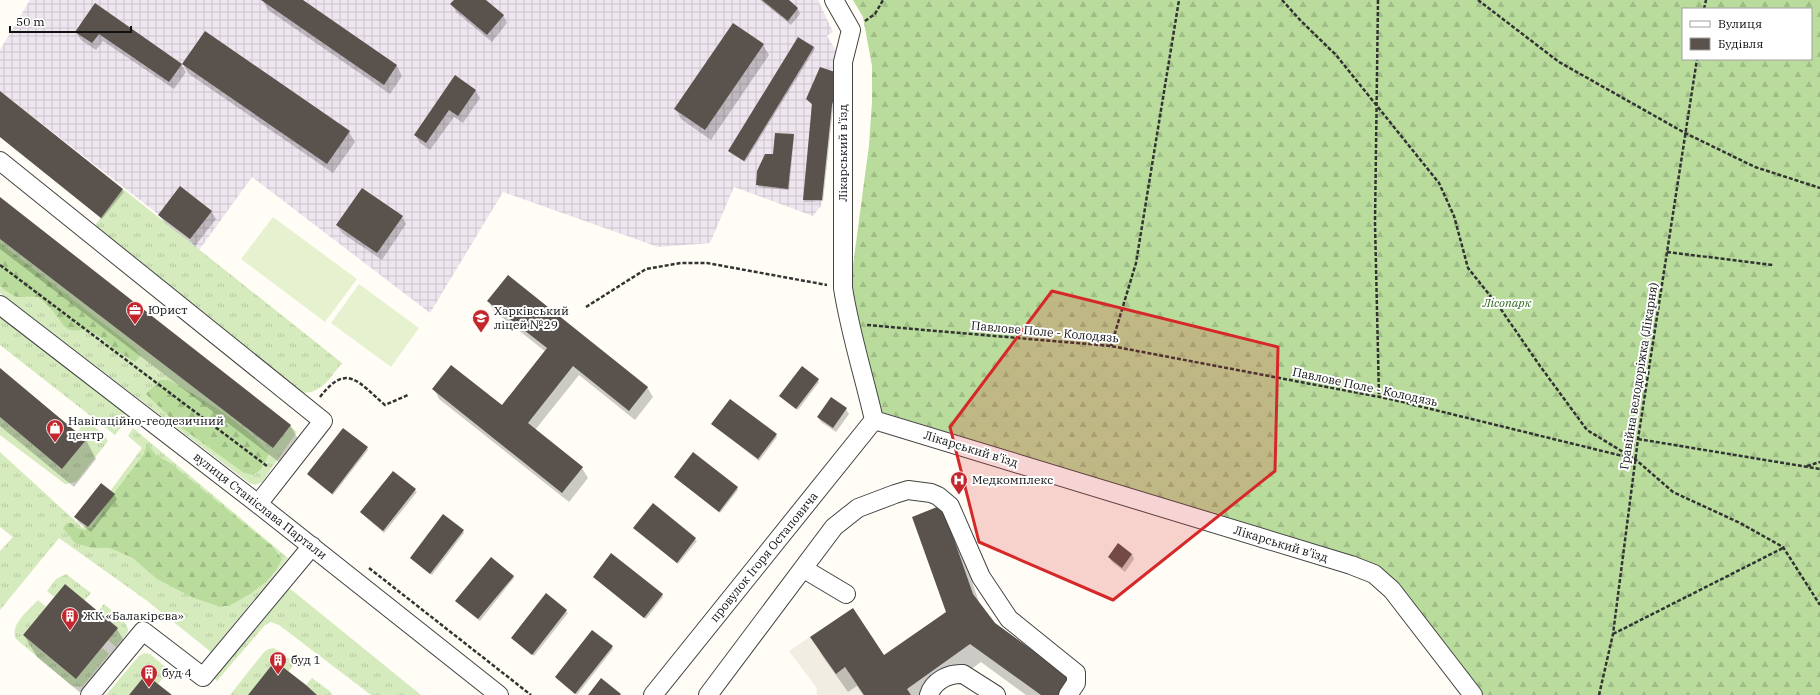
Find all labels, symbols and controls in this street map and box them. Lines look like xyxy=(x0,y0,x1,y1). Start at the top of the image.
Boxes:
scale bar xyxy=(10,8,131,34)
legend xyxy=(1682,8,1812,60)
text: 50 m xyxy=(16,14,45,29)
text: Вулиця xyxy=(1718,16,1762,31)
text: Будівля xyxy=(1718,36,1763,51)
street label: Лікарський в'їзд xyxy=(835,104,850,202)
street label: Гравійна велодоріжка (Лікарня) xyxy=(1616,281,1661,471)
park label: Лісопарк xyxy=(1482,295,1532,310)
office icon: Юрист xyxy=(125,300,145,325)
place label: Юрист xyxy=(148,302,188,317)
place label: Харківський ліцей №29 xyxy=(494,303,569,332)
school or university icon: Харківський ліцей №29 xyxy=(471,308,491,333)
street label: Павлове Поле - Колодязь xyxy=(971,318,1120,345)
street label: Павлове Поле - Колодязь xyxy=(1291,364,1440,409)
place label: Навігаційно-геодезичний центр xyxy=(68,413,224,442)
shop icon: Навігаційно-геодезичний центр xyxy=(45,418,65,443)
street label: Лікарський в'їзд xyxy=(922,427,1020,470)
street label: вулиця Станіслава Партали xyxy=(191,449,330,562)
hospital icon: Медкомплекс xyxy=(949,470,969,495)
place label: Медкомплекс xyxy=(972,472,1053,487)
street label: провулок Ігоря Остаповича xyxy=(706,488,821,625)
street label: Лікарський в'їзд xyxy=(1232,522,1330,565)
building icon: ЖК «Балакірєва» xyxy=(60,606,80,631)
place label: ЖК «Балакірєва» xyxy=(83,608,184,623)
building icon: буд 1 xyxy=(268,650,288,675)
place label: буд 1 xyxy=(291,652,321,667)
building icon: буд 4 xyxy=(139,663,159,688)
place label: буд 4 xyxy=(162,665,192,680)

